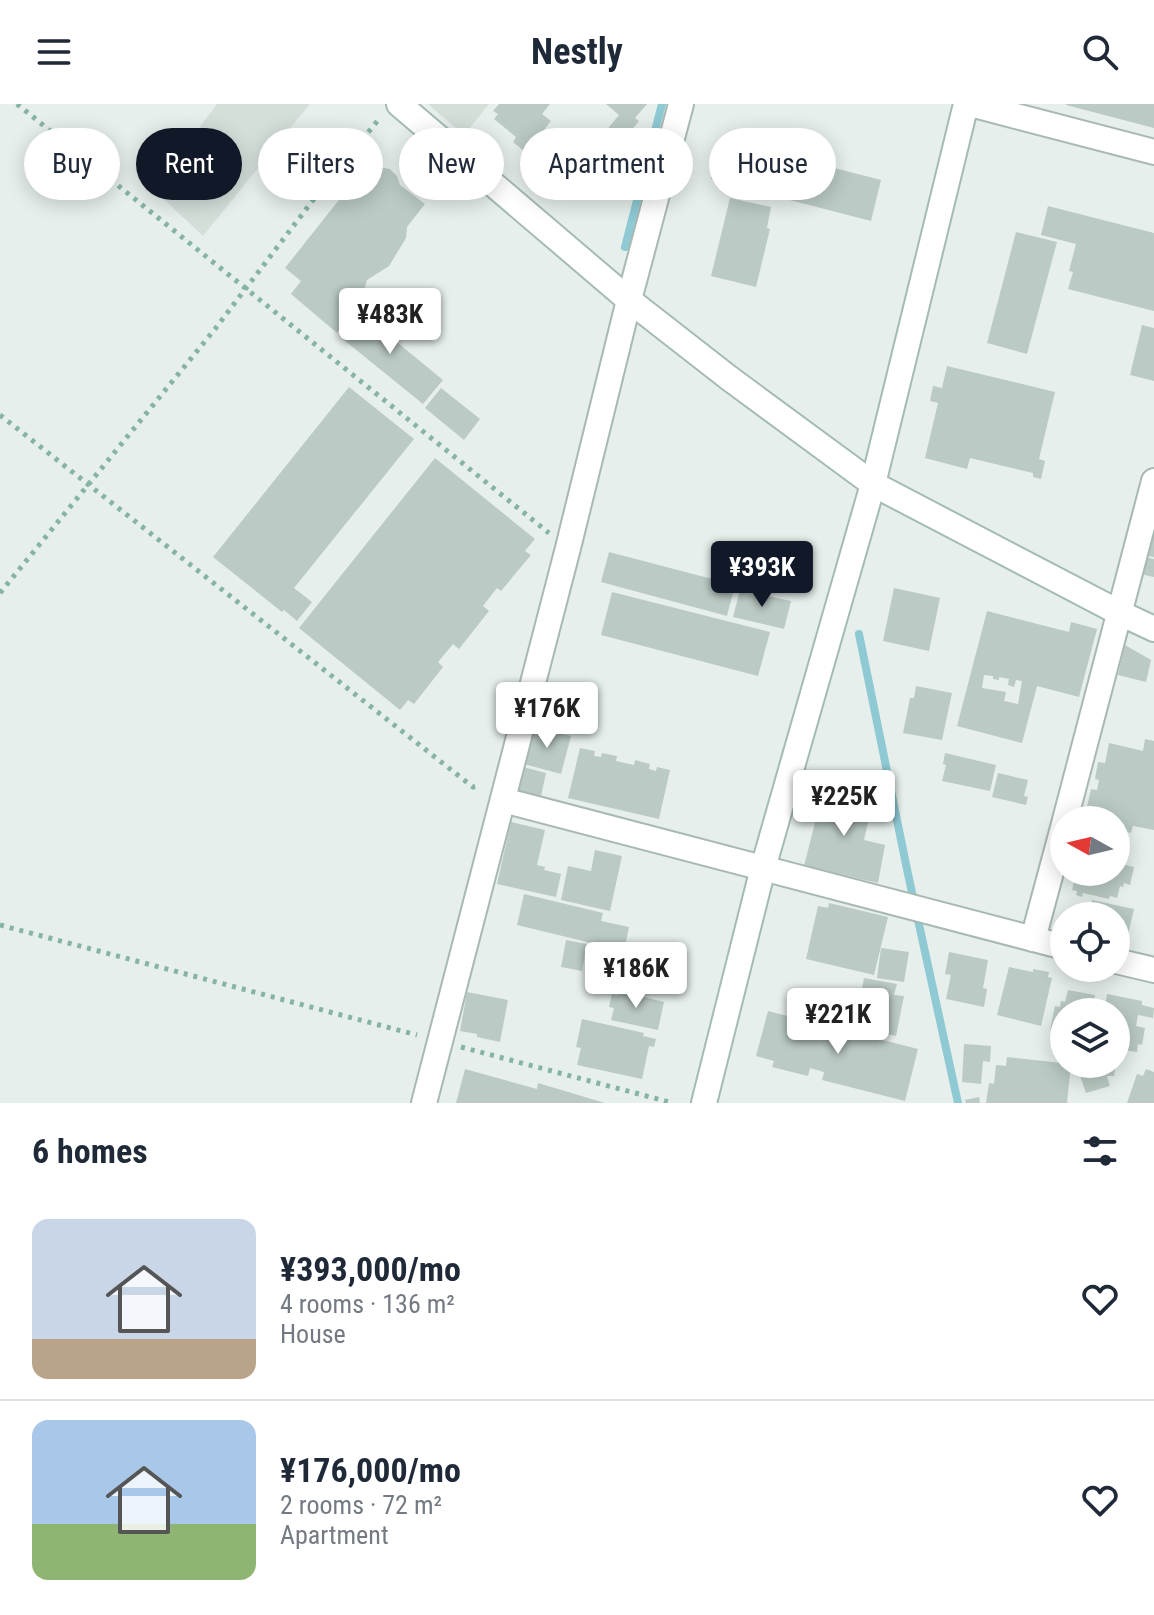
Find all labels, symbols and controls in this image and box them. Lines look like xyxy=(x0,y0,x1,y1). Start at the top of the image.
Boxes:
icon: menu xyxy=(32,30,76,74)
icon: search xyxy=(1078,30,1122,74)
text: Nestly xyxy=(531,31,623,73)
chip: Buy xyxy=(24,128,120,200)
chip: Rent xyxy=(136,128,242,200)
chip: Filters xyxy=(258,128,383,200)
chip: New xyxy=(399,128,504,200)
chip: Apartment xyxy=(520,128,693,200)
chip: House xyxy=(709,128,836,200)
pin: ¥483K xyxy=(334,288,446,356)
text: ¥483K xyxy=(357,299,423,329)
pin: ¥393K xyxy=(706,541,818,609)
text: ¥393K xyxy=(729,552,795,582)
pin: ¥176K xyxy=(491,682,603,750)
text: ¥176K xyxy=(514,693,580,723)
pin: ¥225K xyxy=(788,770,900,838)
text: ¥225K xyxy=(811,781,877,811)
north arrow xyxy=(1050,806,1130,886)
map controls xyxy=(1050,806,1130,1078)
button: locate xyxy=(1050,902,1130,982)
pin: ¥186K xyxy=(580,942,692,1010)
text: ¥186K xyxy=(603,953,669,983)
pin: ¥221K xyxy=(782,988,894,1056)
button: layers xyxy=(1050,998,1130,1078)
text: ¥221K xyxy=(805,999,871,1029)
icon: filters xyxy=(1078,1129,1122,1173)
text: 6 homes xyxy=(32,1131,148,1171)
text: ¥393,000/mo xyxy=(280,1249,461,1289)
icon: home xyxy=(96,1251,192,1347)
icon: heart xyxy=(1078,1277,1122,1321)
text: 4 rooms · 136 m² xyxy=(280,1289,455,1319)
text: House xyxy=(280,1319,346,1349)
text: ¥176,000/mo xyxy=(280,1450,461,1490)
icon: home xyxy=(96,1452,192,1548)
icon: heart xyxy=(1078,1478,1122,1522)
text: 2 rooms · 72 m² xyxy=(280,1490,442,1520)
text: Apartment xyxy=(280,1520,389,1550)

